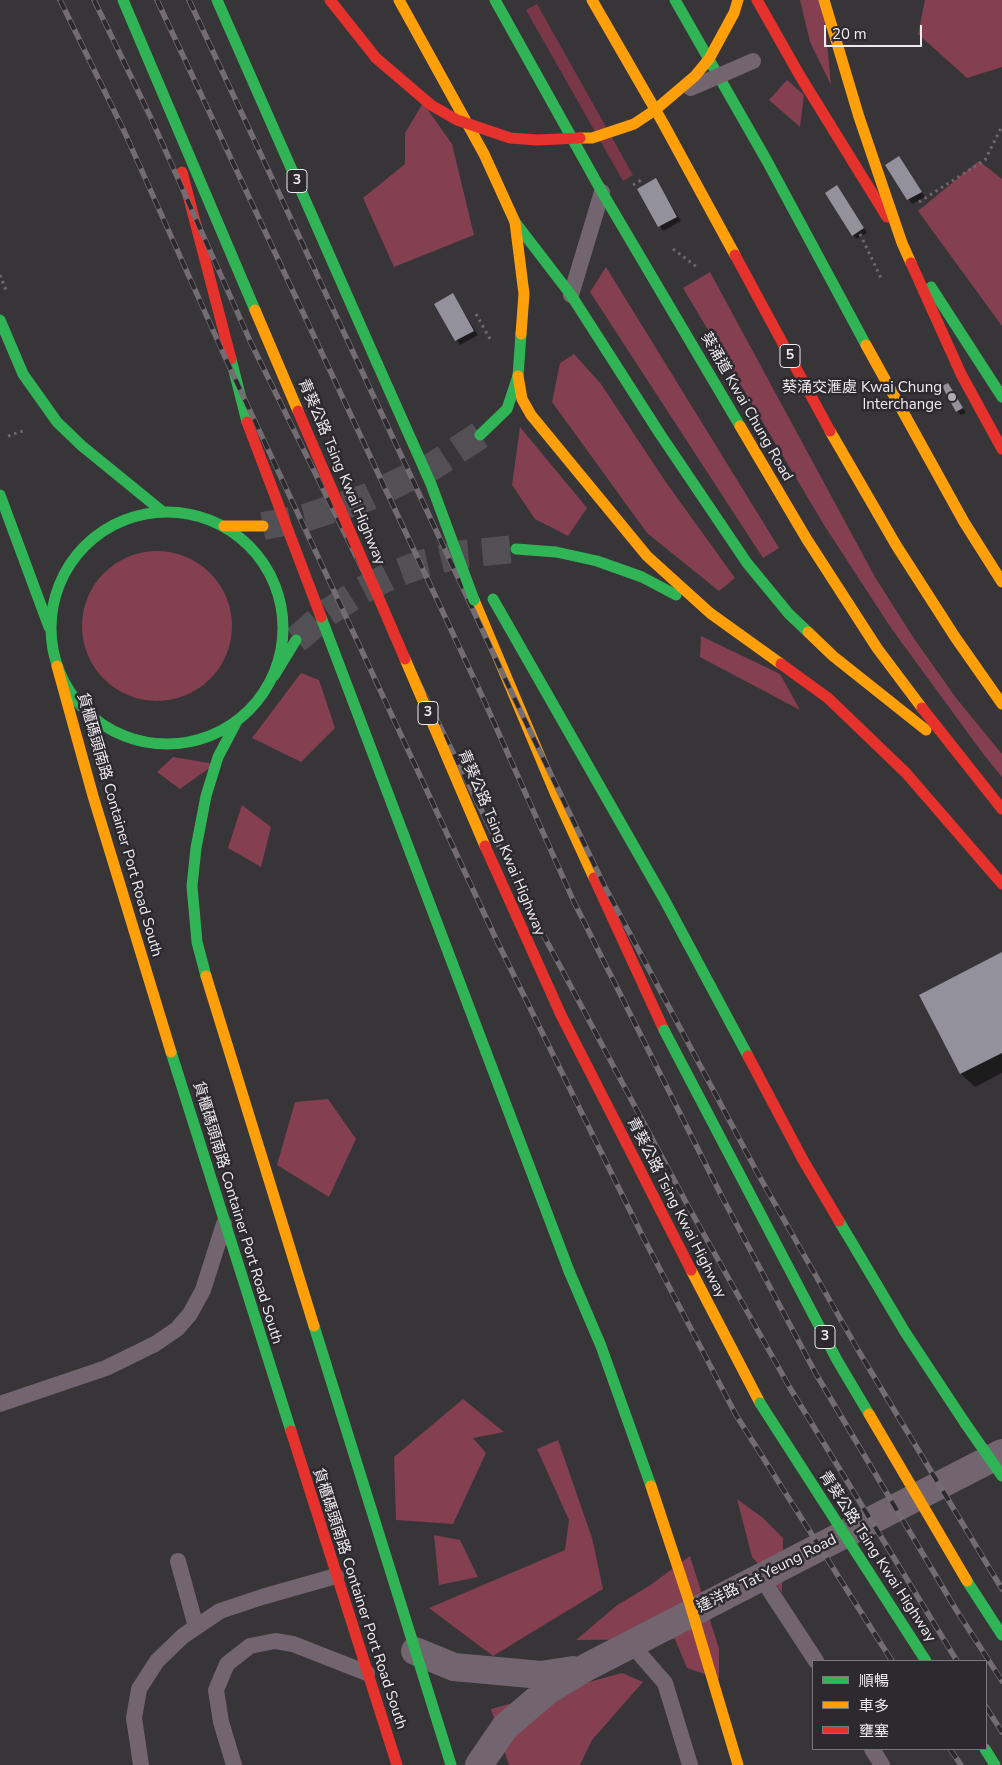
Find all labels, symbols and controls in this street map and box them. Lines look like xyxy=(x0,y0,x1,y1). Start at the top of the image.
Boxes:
scale bar xyxy=(827,15,924,47)
text: 20 m xyxy=(832,24,867,44)
road number: 3 xyxy=(287,170,307,192)
street label: 葵涌道 Kwai Chung Road xyxy=(696,329,796,485)
road number: 5 xyxy=(780,344,800,368)
street label: 青葵公路 Tsing Kwai Highway xyxy=(294,376,388,568)
place label: 葵涌交滙處 Kwai Chung Interchange xyxy=(782,379,942,414)
marker: 葵涌交滙處 Kwai Chung Interchange xyxy=(946,391,958,403)
street label: 貨櫃碼頭南路 Container Port Road South xyxy=(73,691,165,959)
road number: 3 xyxy=(418,701,438,724)
street label: 青葵公路 Tsing Kwai Highway xyxy=(454,747,548,939)
street label: 貨櫃碼頭南路 Container Port Road South xyxy=(188,1080,286,1346)
street label: 青葵公路 Tsing Kwai Highway xyxy=(622,1115,730,1301)
road number: 3 xyxy=(815,1325,835,1348)
street label: 貨櫃碼頭南路 Container Port Road South xyxy=(308,1466,410,1732)
street label: 青葵公路 Tsing Kwai Highway xyxy=(815,1468,939,1646)
street label: 達洋路 Tat Yeung Road xyxy=(694,1531,840,1617)
legend xyxy=(812,1660,987,1750)
text: 順暢 xyxy=(859,1671,889,1691)
text: 車多 xyxy=(859,1696,889,1716)
text: 壅塞 xyxy=(859,1721,889,1741)

